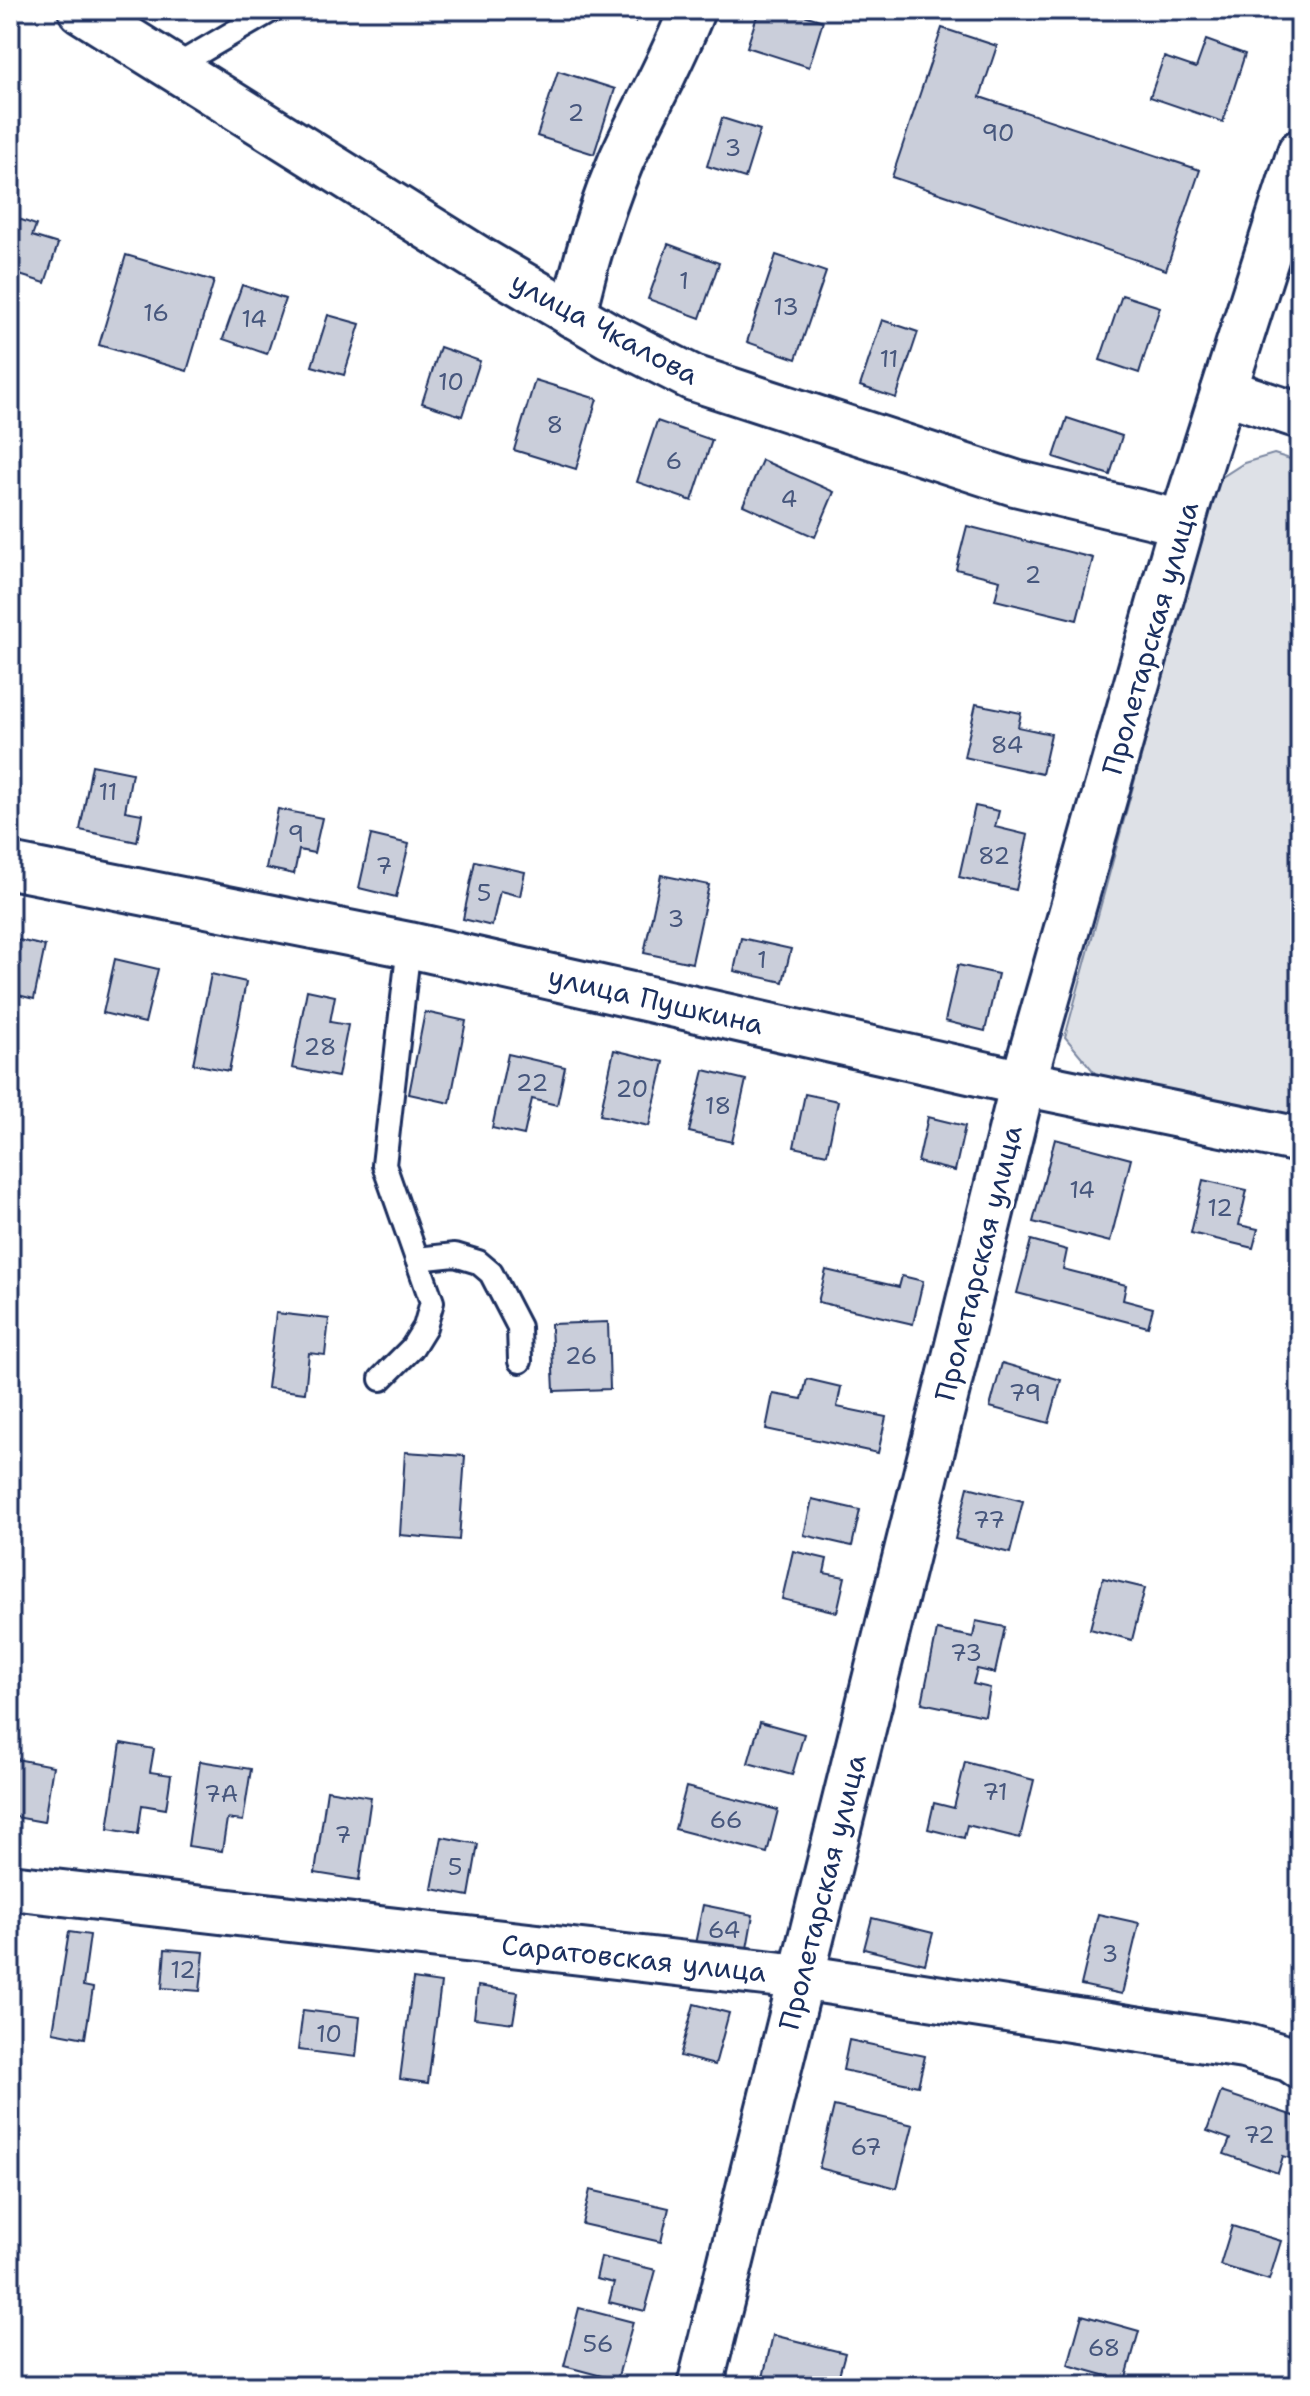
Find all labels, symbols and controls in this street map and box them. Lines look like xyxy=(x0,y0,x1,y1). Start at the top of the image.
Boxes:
house number: 2 xyxy=(568,97,584,129)
house number: 90 xyxy=(981,117,1015,149)
house number: 3 xyxy=(725,132,741,164)
street label: улица Чкалова xyxy=(504,263,706,393)
house number: 1 xyxy=(679,265,689,297)
house number: 13 xyxy=(773,291,799,323)
house number: 16 xyxy=(143,297,169,329)
house number: 14 xyxy=(241,303,267,335)
house number: 11 xyxy=(879,343,899,375)
house number: 10 xyxy=(438,366,464,398)
house number: 8 xyxy=(547,409,563,441)
house number: 6 xyxy=(666,445,682,477)
house number: 4 xyxy=(781,483,797,515)
street label: Пролетарская улица xyxy=(1093,497,1207,779)
house number: 2 xyxy=(1025,559,1041,591)
house number: 84 xyxy=(991,729,1023,761)
house number: 11 xyxy=(98,776,118,808)
house number: 9 xyxy=(288,818,304,850)
house number: 82 xyxy=(978,840,1010,872)
house number: 7 xyxy=(376,850,392,882)
house number: 5 xyxy=(477,877,491,909)
house number: 3 xyxy=(668,903,684,935)
house number: 1 xyxy=(757,944,767,976)
street label: улица Пушкина xyxy=(545,957,767,1043)
house number: 28 xyxy=(304,1031,336,1063)
house number: 22 xyxy=(516,1067,548,1099)
house number: 20 xyxy=(616,1073,648,1105)
house number: 18 xyxy=(705,1090,731,1122)
street label: Пролетарская улица xyxy=(925,1121,1031,1405)
house number: 14 xyxy=(1069,1174,1095,1206)
house number: 12 xyxy=(1207,1192,1233,1224)
house number: 26 xyxy=(565,1340,597,1372)
house number: 79 xyxy=(1009,1377,1041,1409)
house number: 77 xyxy=(973,1504,1005,1536)
house number: 73 xyxy=(950,1637,982,1669)
street label: Пролетарская улица xyxy=(769,1750,875,2034)
house number: 71 xyxy=(982,1776,1008,1808)
house number: 7А xyxy=(204,1778,238,1810)
house number: 66 xyxy=(710,1804,742,1836)
house number: 7 xyxy=(335,1819,351,1851)
house number: 5 xyxy=(448,1851,462,1883)
house number: 64 xyxy=(708,1914,740,1946)
street label: Саратовская улица xyxy=(500,1925,768,1991)
house number: 3 xyxy=(1102,1938,1118,1970)
house number: 12 xyxy=(170,1954,196,1986)
house number: 10 xyxy=(316,2018,342,2050)
house number: 72 xyxy=(1243,2119,1275,2151)
house number: 67 xyxy=(851,2131,881,2163)
house number: 56 xyxy=(582,2328,614,2360)
house number: 68 xyxy=(1088,2332,1120,2364)

